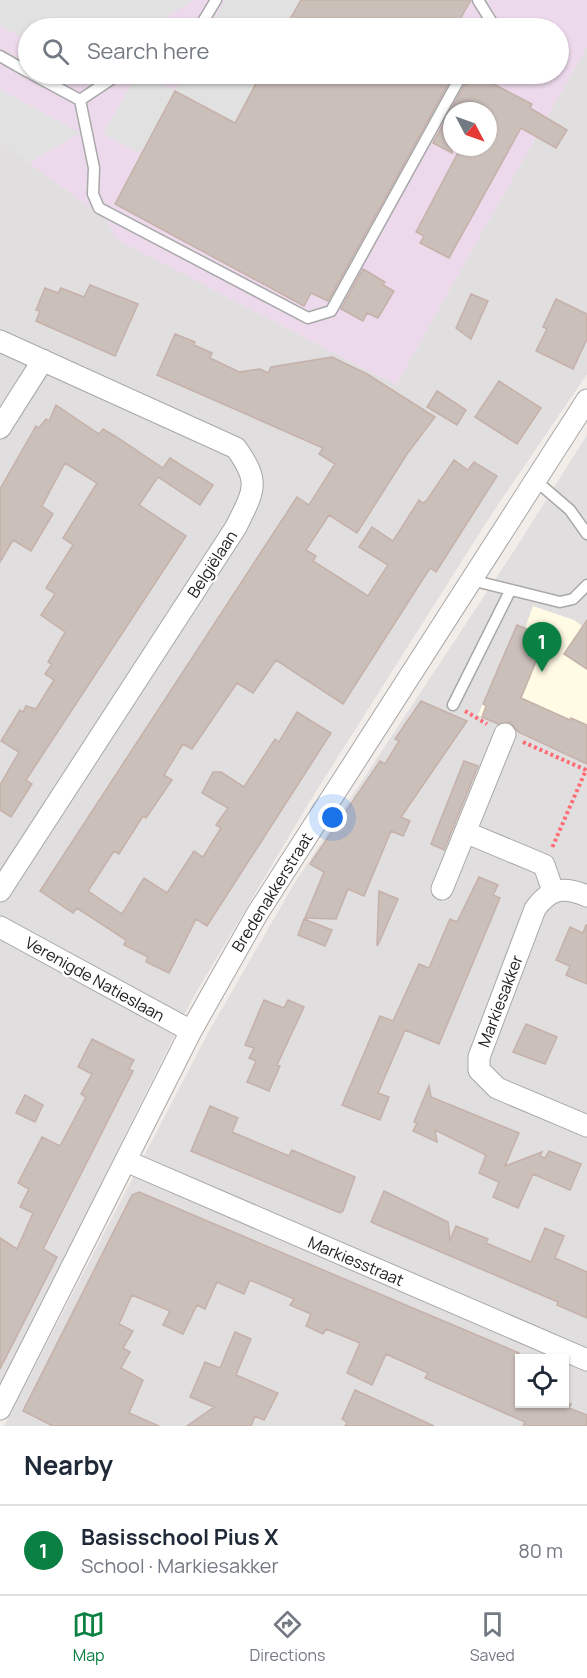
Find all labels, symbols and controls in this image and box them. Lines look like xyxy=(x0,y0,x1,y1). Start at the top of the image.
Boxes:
search box xyxy=(18,18,569,84)
icon: search xyxy=(39,35,72,68)
text: Search here xyxy=(87,36,209,66)
north arrow xyxy=(443,102,497,156)
street label: Belgiëlaan xyxy=(182,526,242,602)
pin: 1 xyxy=(522,622,562,672)
your location xyxy=(318,803,347,832)
street label: Bredenakkerstraat xyxy=(226,828,318,956)
street label: Verenigde Natieslaan xyxy=(21,931,169,1027)
street label: Markiesakker xyxy=(472,951,528,1050)
street label: Markiesstraat xyxy=(305,1231,407,1291)
map controls xyxy=(515,1354,569,1408)
button: locate xyxy=(515,1354,569,1408)
text: Nearby xyxy=(24,1447,113,1483)
text: Basisschool Pius X xyxy=(81,1522,278,1552)
text: 1 xyxy=(39,1537,48,1564)
text: 80 m xyxy=(518,1537,563,1564)
text: School · Markiesakker xyxy=(81,1552,279,1579)
tab: Map xyxy=(72,1608,105,1666)
tab: Directions xyxy=(250,1608,325,1666)
tab: Saved xyxy=(470,1608,515,1666)

